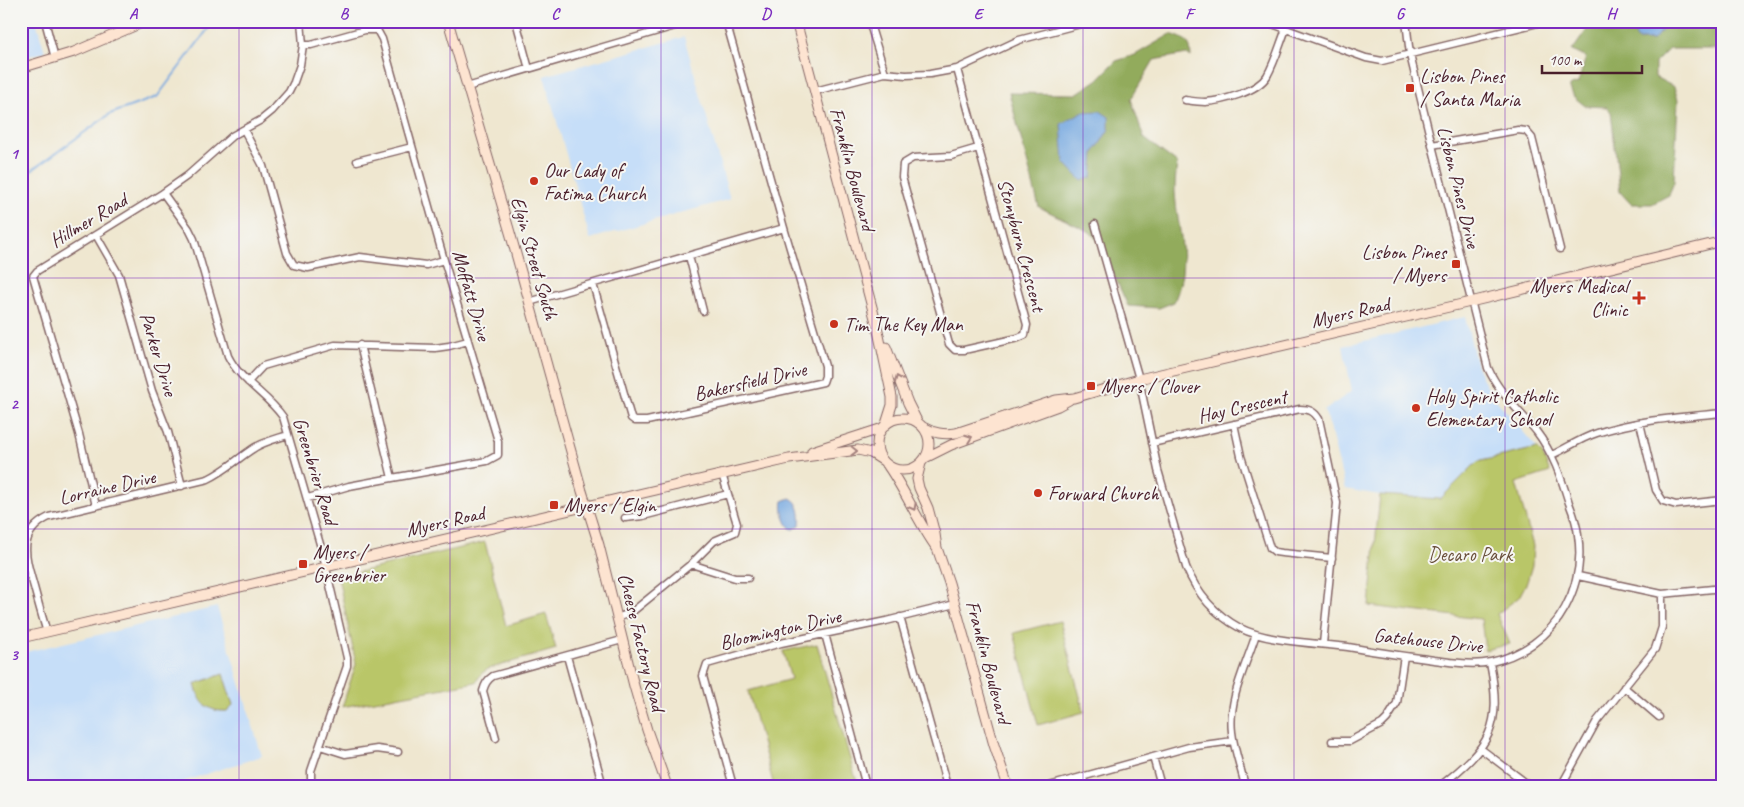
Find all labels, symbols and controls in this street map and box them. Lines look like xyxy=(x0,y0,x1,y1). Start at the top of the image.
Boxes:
text: A xyxy=(129,4,139,24)
text: B xyxy=(340,4,350,24)
text: C xyxy=(551,4,561,24)
text: D xyxy=(761,4,772,24)
text: E xyxy=(974,4,985,24)
text: F xyxy=(1185,4,1196,24)
text: G xyxy=(1396,4,1406,24)
text: H xyxy=(1606,4,1618,24)
scale bar xyxy=(1542,42,1642,74)
text: 100 m xyxy=(1549,51,1583,70)
place label: Lisbon Pines / Santa Maria xyxy=(1420,64,1522,112)
marker: Lisbon Pines / Santa Maria xyxy=(1404,82,1416,94)
street label: Franklin Boulevard xyxy=(824,105,882,237)
street label: Lisbon Pines Drive xyxy=(1431,124,1486,252)
text: 1 xyxy=(10,144,19,164)
place label: Our Lady of Fatima Church xyxy=(544,158,647,206)
marker: Our Lady of Fatima Church xyxy=(528,175,540,187)
street label: Stonyburn Crescent xyxy=(992,176,1052,316)
street label: Hillmer Road xyxy=(45,186,134,253)
street label: Elgin Street South xyxy=(505,194,564,323)
place label: Lisbon Pines / Myers xyxy=(1362,240,1448,288)
street label: Moffatt Drive xyxy=(447,247,497,345)
marker: Lisbon Pines / Myers xyxy=(1450,258,1462,270)
place label: Myers Medical Clinic xyxy=(1530,274,1632,322)
street label: Myers Road xyxy=(1308,291,1395,334)
marker: Myers Medical Clinic xyxy=(1632,291,1646,305)
street label: Parker Drive xyxy=(134,309,183,400)
place label: Tim The Key Man xyxy=(844,312,964,337)
marker: Tim The Key Man xyxy=(828,318,840,330)
street label: Bakersfield Drive xyxy=(691,356,810,407)
place label: Myers / Clover xyxy=(1101,374,1201,399)
one-way arrow xyxy=(894,375,905,384)
marker: Myers / Clover xyxy=(1085,380,1097,392)
street label: Hay Crescent xyxy=(1195,383,1292,429)
place label: Holy Spirit Catholic Elementary School xyxy=(1426,384,1559,432)
text: 2 xyxy=(10,394,19,414)
marker: Holy Spirit Catholic Elementary School xyxy=(1410,402,1422,414)
street label: Greenbrier Road xyxy=(287,415,345,531)
one-way arrow xyxy=(964,434,973,444)
one-way arrow xyxy=(850,445,858,456)
street label: Lorraine Drive xyxy=(57,464,159,511)
place label: Forward Church xyxy=(1048,481,1159,506)
marker: Forward Church xyxy=(1032,487,1044,499)
place label: Myers / Elgin xyxy=(564,493,657,518)
marker: Myers / Elgin xyxy=(548,499,560,511)
street label: Myers Road xyxy=(403,500,490,543)
one-way arrow xyxy=(907,501,917,510)
place label: Myers / Greenbrier xyxy=(313,540,387,588)
park label: Decaro Park xyxy=(1428,542,1514,567)
marker: Myers / Greenbrier xyxy=(297,558,309,570)
street label: Cheese Factory Road xyxy=(612,571,671,717)
street label: Franklin Boulevard xyxy=(960,598,1018,730)
street label: Bloomington Drive xyxy=(717,603,845,656)
street label: Gatehouse Drive xyxy=(1372,622,1485,659)
text: 3 xyxy=(10,645,19,665)

